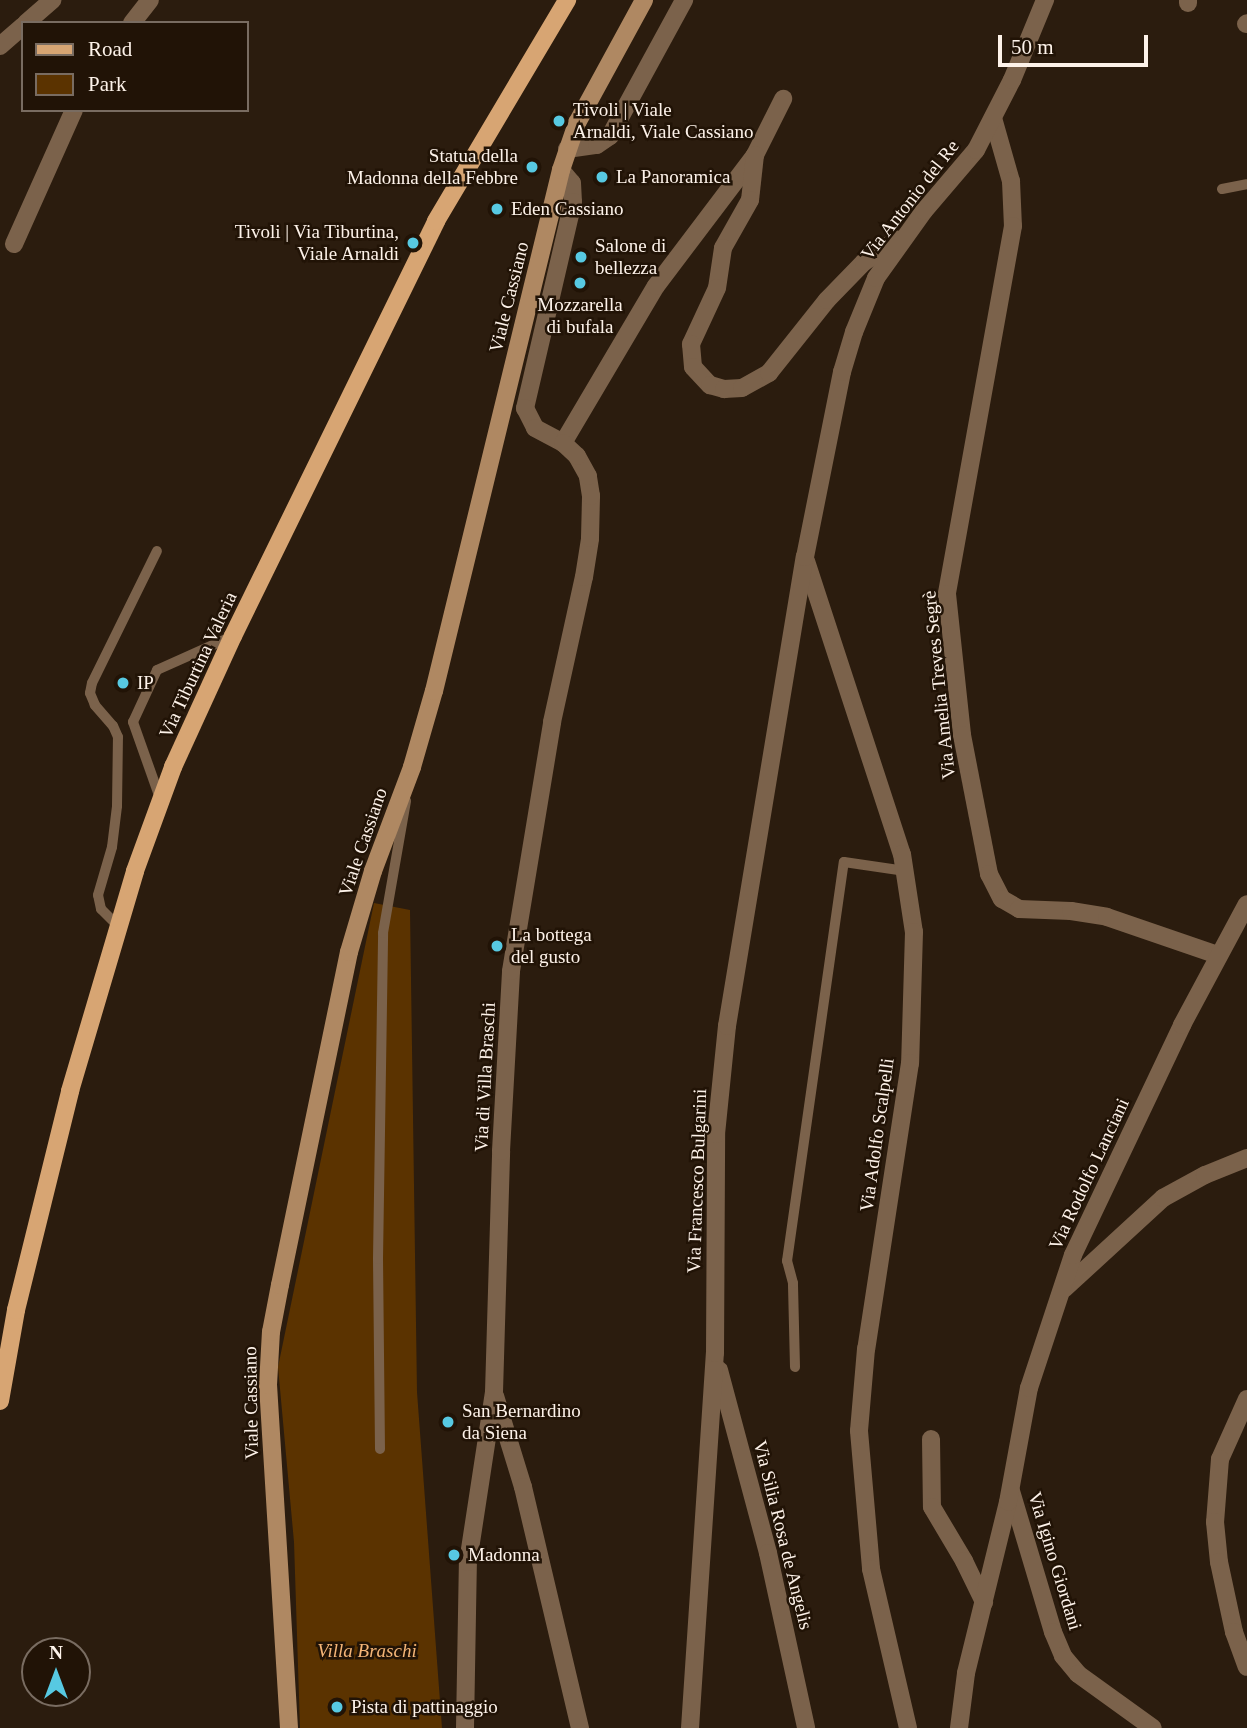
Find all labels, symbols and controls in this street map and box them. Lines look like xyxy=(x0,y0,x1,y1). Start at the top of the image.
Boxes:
legend xyxy=(21,21,248,112)
scale bar xyxy=(1002,21,1152,65)
text: 50 m xyxy=(1011,35,1054,59)
text: Road xyxy=(88,37,132,61)
text: Park xyxy=(88,72,127,96)
place label: Tivoli | Viale Arnaldi, Viale Cassiano xyxy=(573,99,754,143)
marker: Tivoli | Viale Arnaldi, Viale Cassiano xyxy=(551,113,567,129)
street label: Via Antonio del Re xyxy=(856,135,964,265)
place label: Statua della Madonna della Febbre xyxy=(347,145,518,189)
marker: Statua della Madonna della Febbre xyxy=(524,159,540,175)
place label: La Panoramica xyxy=(616,166,730,188)
marker: La Panoramica xyxy=(594,169,610,185)
place label: Eden Cassiano xyxy=(511,198,623,220)
marker: Eden Cassiano xyxy=(489,201,505,217)
place label: Tivoli | Via Tiburtina, Viale Arnaldi xyxy=(234,221,399,265)
marker: Tivoli | Via Tiburtina, Viale Arnaldi xyxy=(405,235,421,251)
place label: Salone di bellezza xyxy=(595,235,666,279)
street label: Viale Cassiano xyxy=(484,239,534,355)
marker: Salone di bellezza xyxy=(573,249,589,265)
marker: Mozzarella di bufala xyxy=(572,275,588,291)
place label: Mozzarella di bufala xyxy=(537,294,623,338)
street label: Via Tiburtina Valeria xyxy=(154,588,242,742)
street label: Via Amelia Treves Segrè xyxy=(918,589,960,781)
place label: IP xyxy=(137,672,154,694)
marker: IP xyxy=(115,675,131,691)
street label: Viale Cassiano xyxy=(334,785,392,899)
place label: La bottega del gusto xyxy=(511,924,592,968)
marker: La bottega del gusto xyxy=(489,938,505,954)
street label: Via di Villa Braschi xyxy=(470,1001,500,1153)
street label: Via Adolfo Scalpelli xyxy=(855,1056,899,1214)
street label: Via Francesco Bulgarini xyxy=(682,1088,712,1274)
street label: Via Rodolfo Lanciani xyxy=(1044,1095,1134,1253)
street label: Viale Cassiano xyxy=(239,1346,263,1460)
place label: San Bernardino da Siena xyxy=(462,1400,581,1444)
marker: San Bernardino da Siena xyxy=(440,1414,456,1430)
street label: Via Silia Rosa de Angelis xyxy=(748,1438,818,1632)
street label: Via Igino Giordani xyxy=(1023,1489,1087,1633)
place label: Madonna xyxy=(468,1544,540,1566)
marker: Madonna xyxy=(446,1547,462,1563)
north arrow xyxy=(21,1637,91,1707)
park label: Villa Braschi xyxy=(317,1640,417,1662)
text: N xyxy=(49,1642,63,1663)
place label: Pista di pattinaggio xyxy=(351,1696,498,1718)
marker: Pista di pattinaggio xyxy=(329,1699,345,1715)

